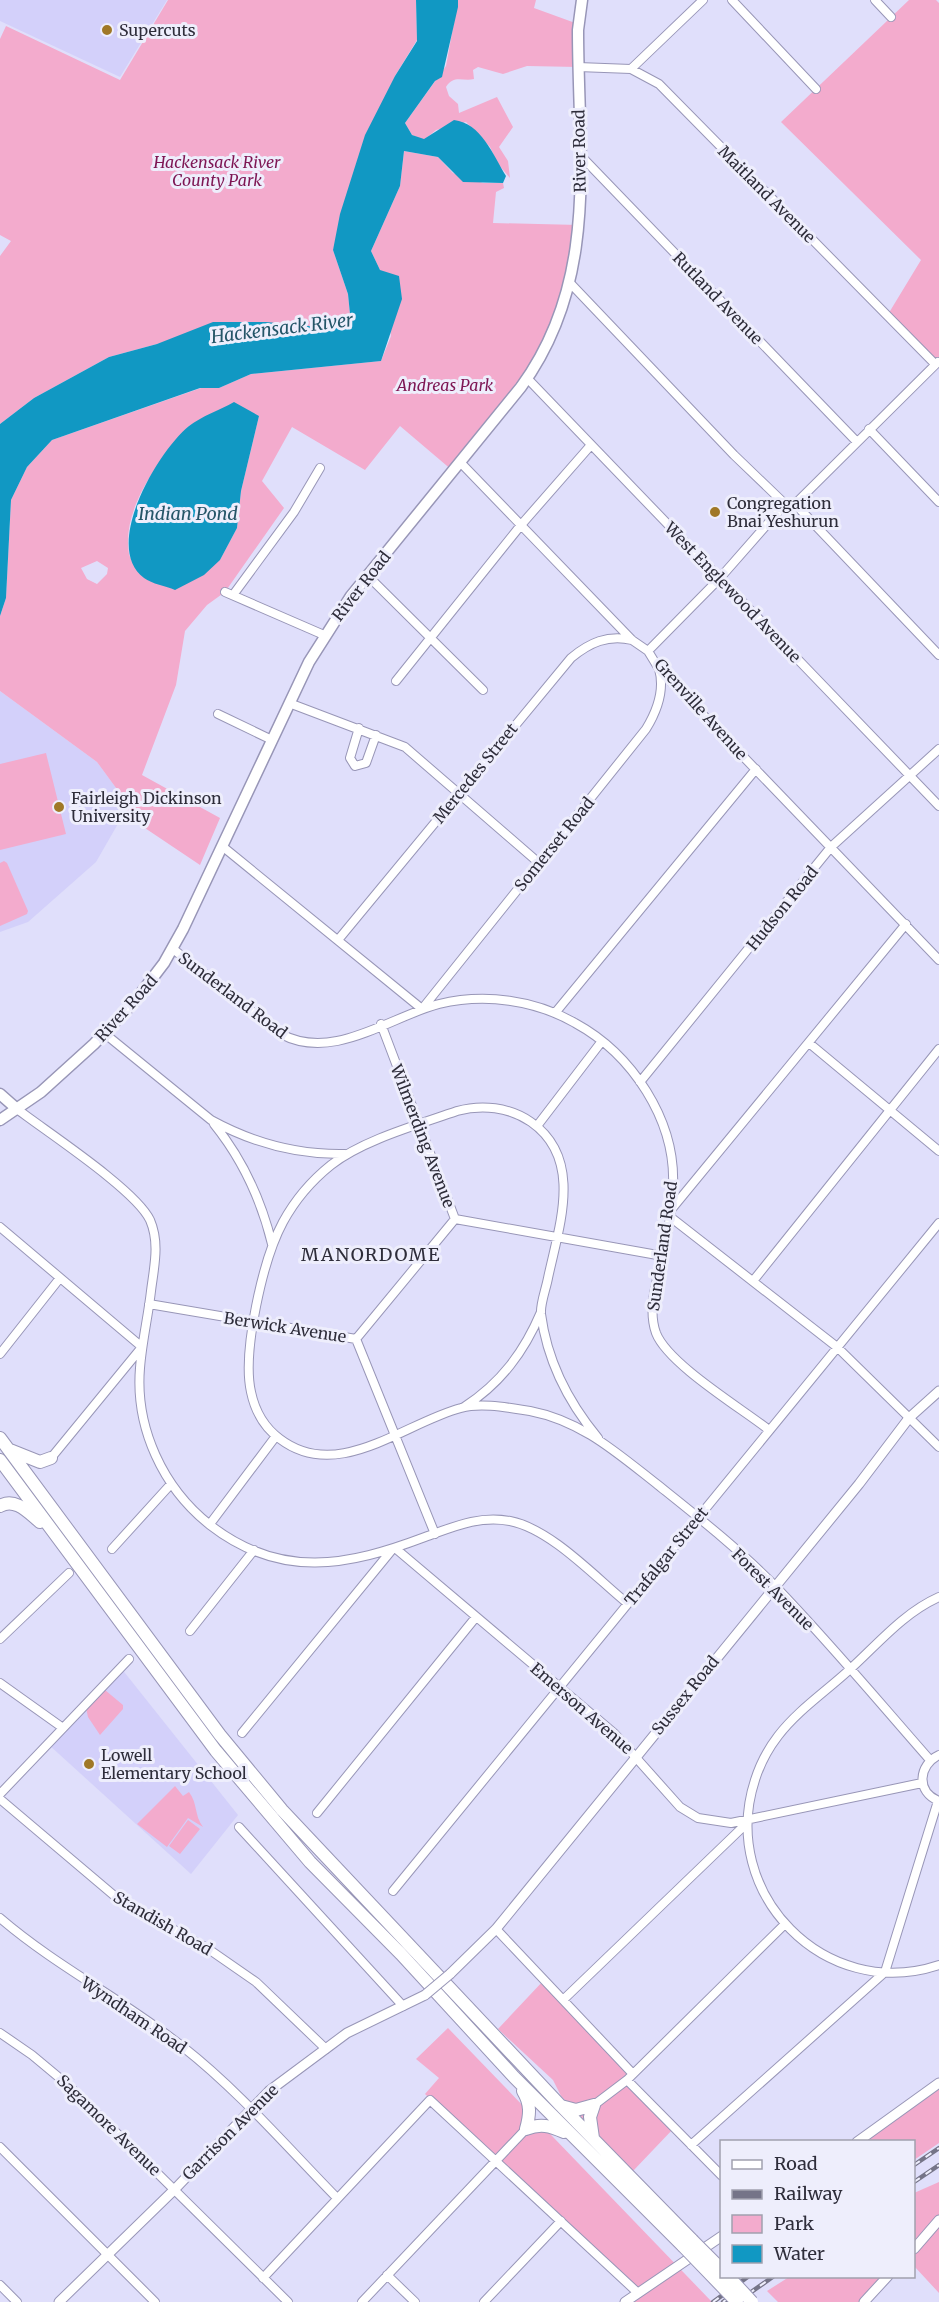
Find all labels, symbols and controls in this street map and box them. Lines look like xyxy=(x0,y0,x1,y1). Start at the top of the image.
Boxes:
place label: Supercuts xyxy=(119,20,196,40)
marker: Supercuts xyxy=(100,23,114,37)
street label: River Road xyxy=(568,109,590,193)
street label: Maitland Avenue xyxy=(714,141,820,247)
park label: Hackensack River County Park xyxy=(152,152,281,190)
street label: Rutland Avenue xyxy=(669,248,767,348)
water label: Hackensack River xyxy=(209,308,355,348)
park label: Andreas Park xyxy=(395,375,494,395)
place label: Congregation Bnai Yeshurun xyxy=(727,493,839,531)
water label: Indian Pond xyxy=(138,502,238,525)
marker: Congregation Bnai Yeshurun xyxy=(708,505,722,519)
street label: West Englewood Avenue xyxy=(660,517,805,666)
street label: River Road xyxy=(328,547,395,625)
street label: Grenville Avenue xyxy=(650,654,752,764)
street label: Mercedes Street xyxy=(429,718,522,827)
place label: Fairleigh Dickinson University xyxy=(71,788,222,826)
street label: Somerset Road xyxy=(510,793,598,895)
marker: Fairleigh Dickinson University xyxy=(52,800,66,814)
street label: Hudson Road xyxy=(742,862,822,954)
street label: Sunderland Road xyxy=(175,948,292,1043)
street label: River Road xyxy=(91,970,162,1046)
street label: Wilmerding Avenue xyxy=(386,1061,460,1210)
street label: Sunderland Road xyxy=(643,1179,681,1312)
district label: MANORDOME xyxy=(301,1243,441,1266)
street label: Berwick Avenue xyxy=(222,1307,348,1347)
street label: Trafalgar Street xyxy=(620,1502,712,1609)
street label: Forest Avenue xyxy=(728,1544,818,1634)
street label: Sussex Road xyxy=(647,1651,723,1738)
street label: Emerson Avenue xyxy=(527,1658,637,1758)
place label: Lowell Elementary School xyxy=(101,1745,247,1783)
marker: Lowell Elementary School xyxy=(82,1757,96,1771)
street label: Standish Road xyxy=(110,1887,216,1959)
street label: Wyndham Road xyxy=(77,1972,191,2058)
street label: Sagamore Avenue xyxy=(53,2070,165,2180)
street label: Garrison Avenue xyxy=(178,2080,282,2184)
legend xyxy=(720,2140,915,2278)
text: Road xyxy=(774,2152,818,2175)
text: Railway xyxy=(774,2182,843,2205)
text: Park xyxy=(774,2212,815,2235)
text: Water xyxy=(773,2242,825,2265)

